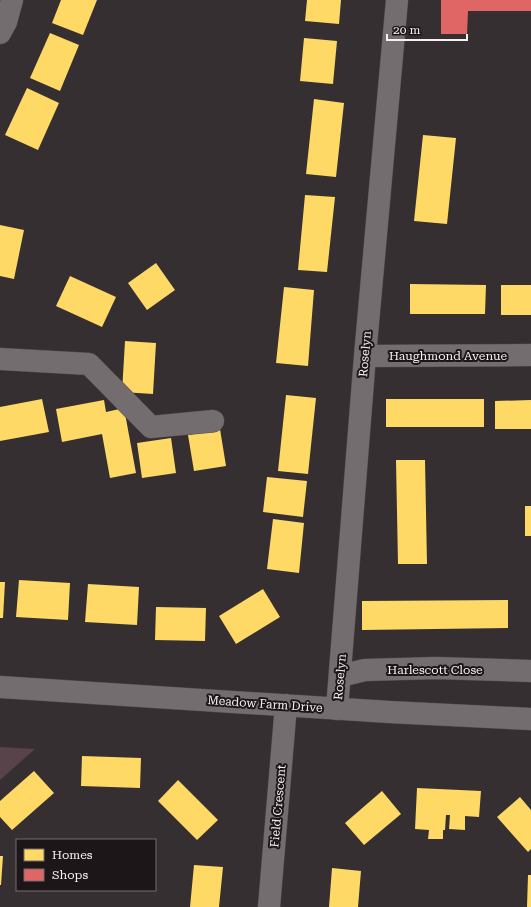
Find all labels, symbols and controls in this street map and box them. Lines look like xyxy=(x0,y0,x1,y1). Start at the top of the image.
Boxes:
scale bar xyxy=(387,16,467,42)
text: 20 m xyxy=(393,23,420,37)
street label: Roselyn xyxy=(356,330,374,378)
street label: Haughmond Avenue xyxy=(389,349,507,363)
street label: Roselyn xyxy=(331,653,349,701)
street label: Harlescott Close xyxy=(387,663,483,677)
street label: Meadow Farm Drive xyxy=(207,693,323,715)
street label: Field Crescent xyxy=(267,763,289,848)
legend xyxy=(16,839,156,891)
text: Homes xyxy=(52,848,93,862)
text: Shops xyxy=(52,868,88,882)

